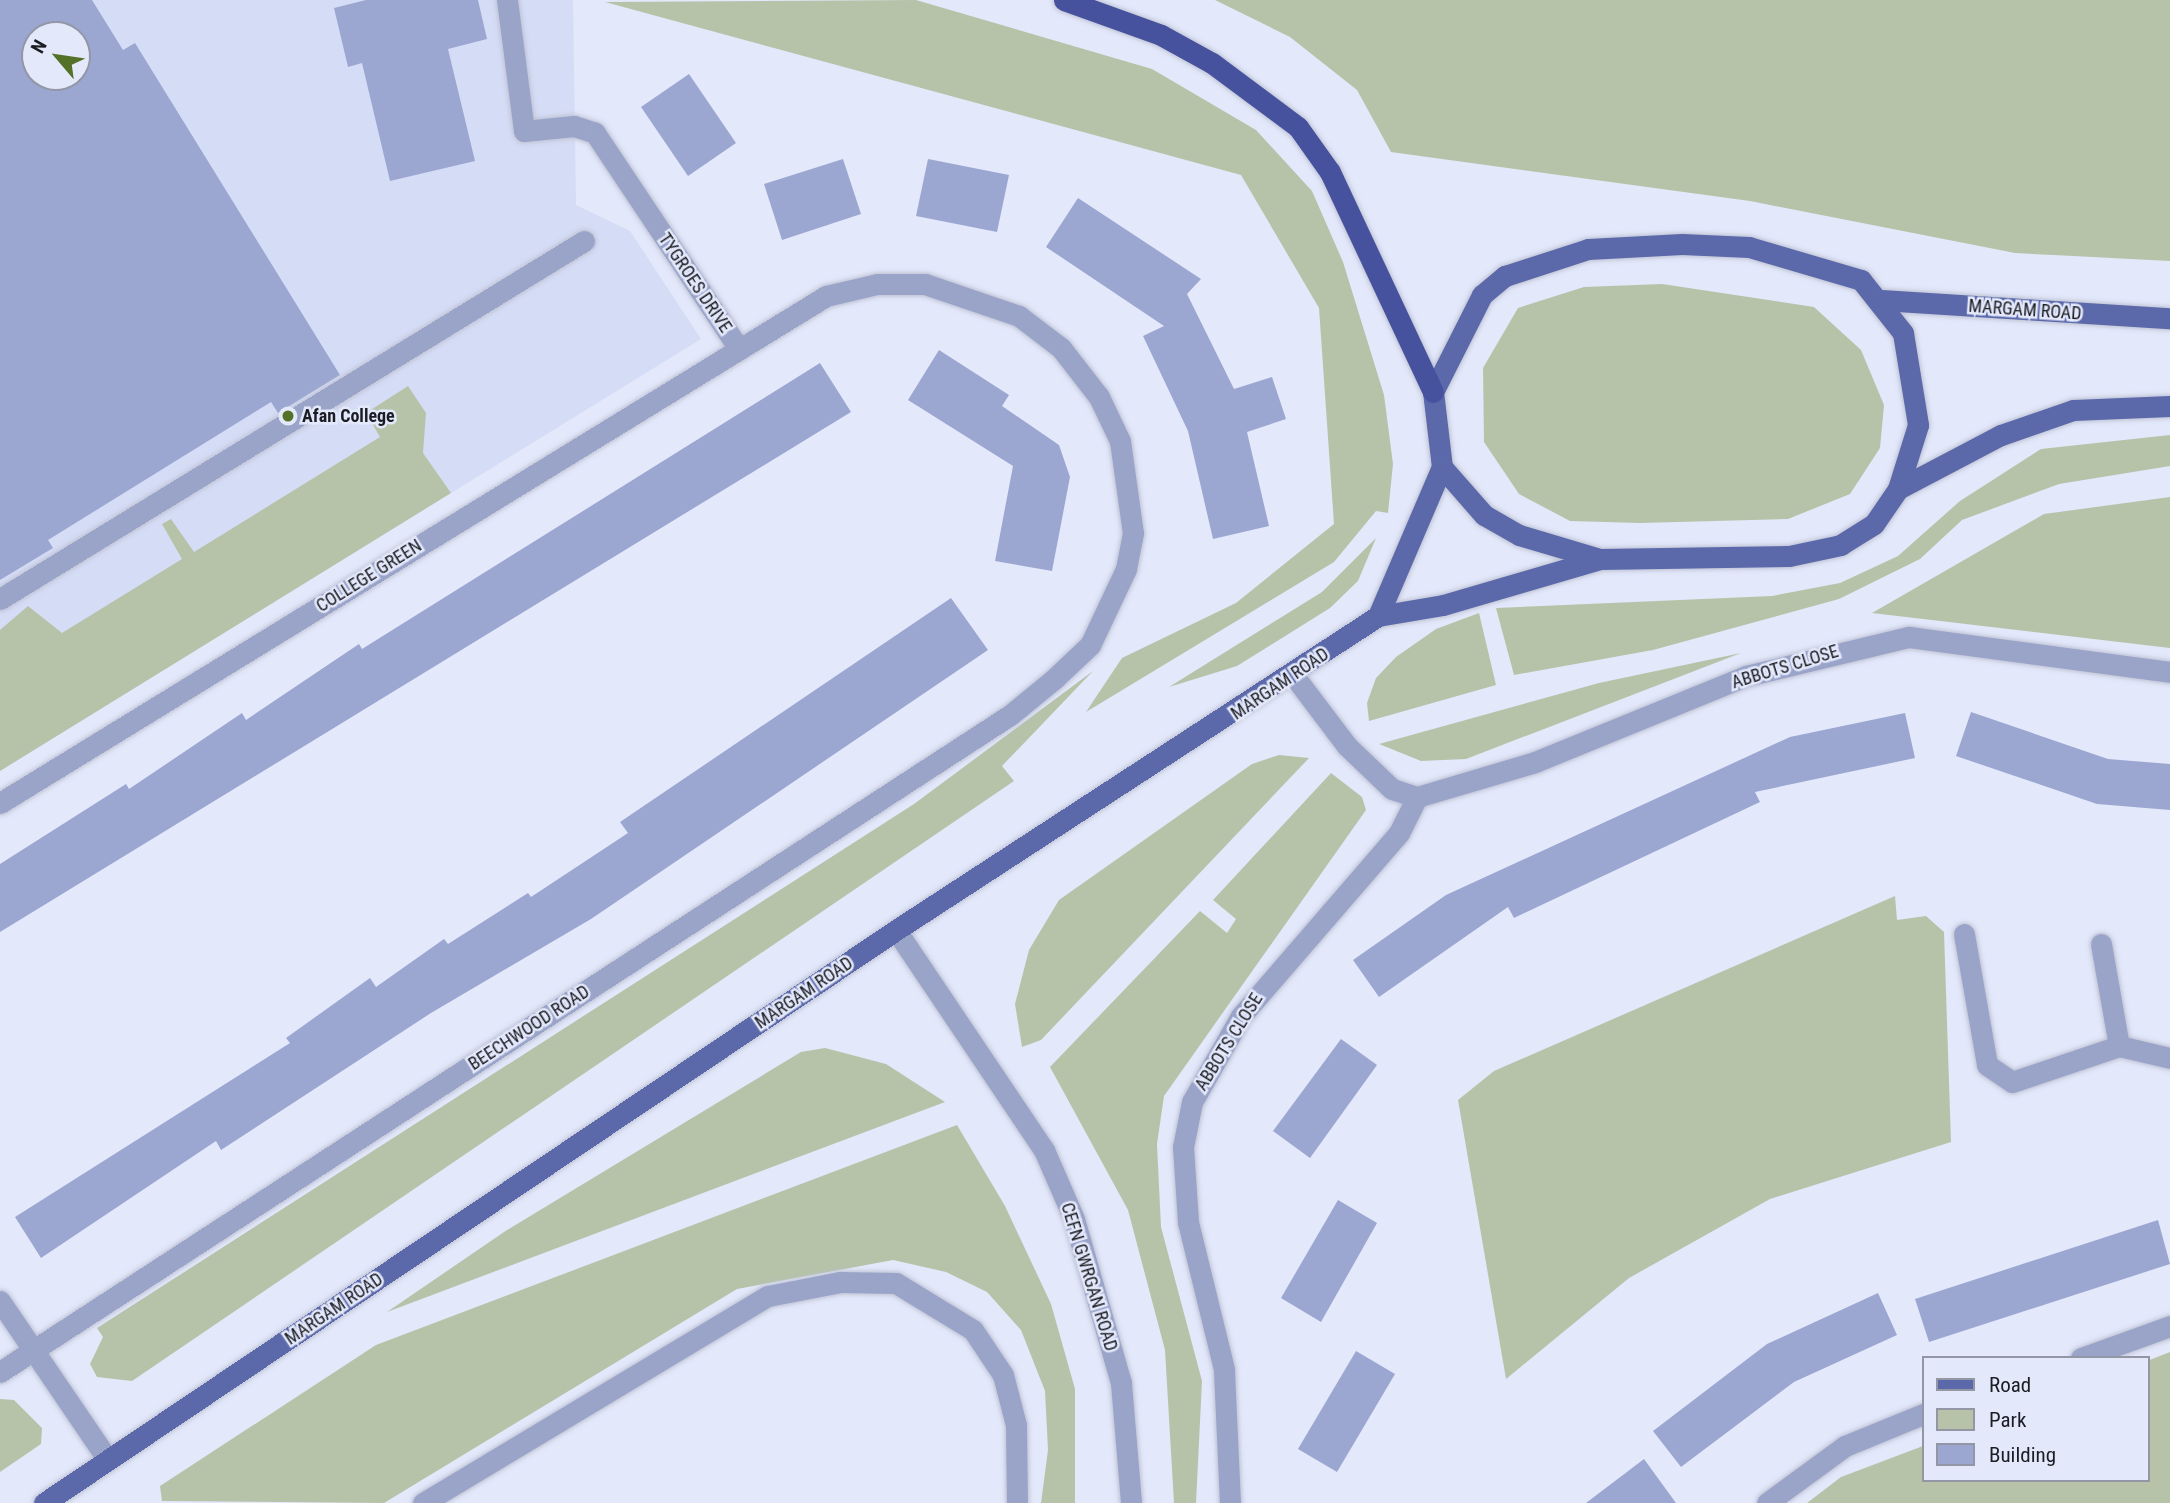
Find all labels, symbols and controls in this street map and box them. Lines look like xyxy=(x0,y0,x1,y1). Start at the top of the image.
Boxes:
north arrow xyxy=(21,21,91,91)
text: N xyxy=(26,36,52,57)
street label: TYGROES DRIVE xyxy=(654,229,736,337)
street label: MARGAM ROAD xyxy=(1968,295,2082,325)
place label: Afan College xyxy=(302,405,395,427)
marker: Afan College xyxy=(280,408,296,424)
street label: COLLEGE GREEN xyxy=(312,535,426,617)
street label: ABBOTS CLOSE xyxy=(1729,641,1841,693)
street label: MARGAM ROAD xyxy=(1227,643,1333,725)
street label: MARGAM ROAD xyxy=(751,952,857,1034)
street label: BEECHWOOD ROAD xyxy=(465,981,593,1075)
street label: ABBOTS CLOSE xyxy=(1191,989,1267,1095)
street label: CEFN GWRGAN ROAD xyxy=(1056,1200,1122,1354)
street label: MARGAM ROAD xyxy=(281,1268,387,1350)
legend xyxy=(1922,1356,2149,1482)
text: Road xyxy=(1989,1373,2031,1397)
text: Park xyxy=(1989,1408,2026,1432)
text: Building xyxy=(1989,1443,2056,1467)

